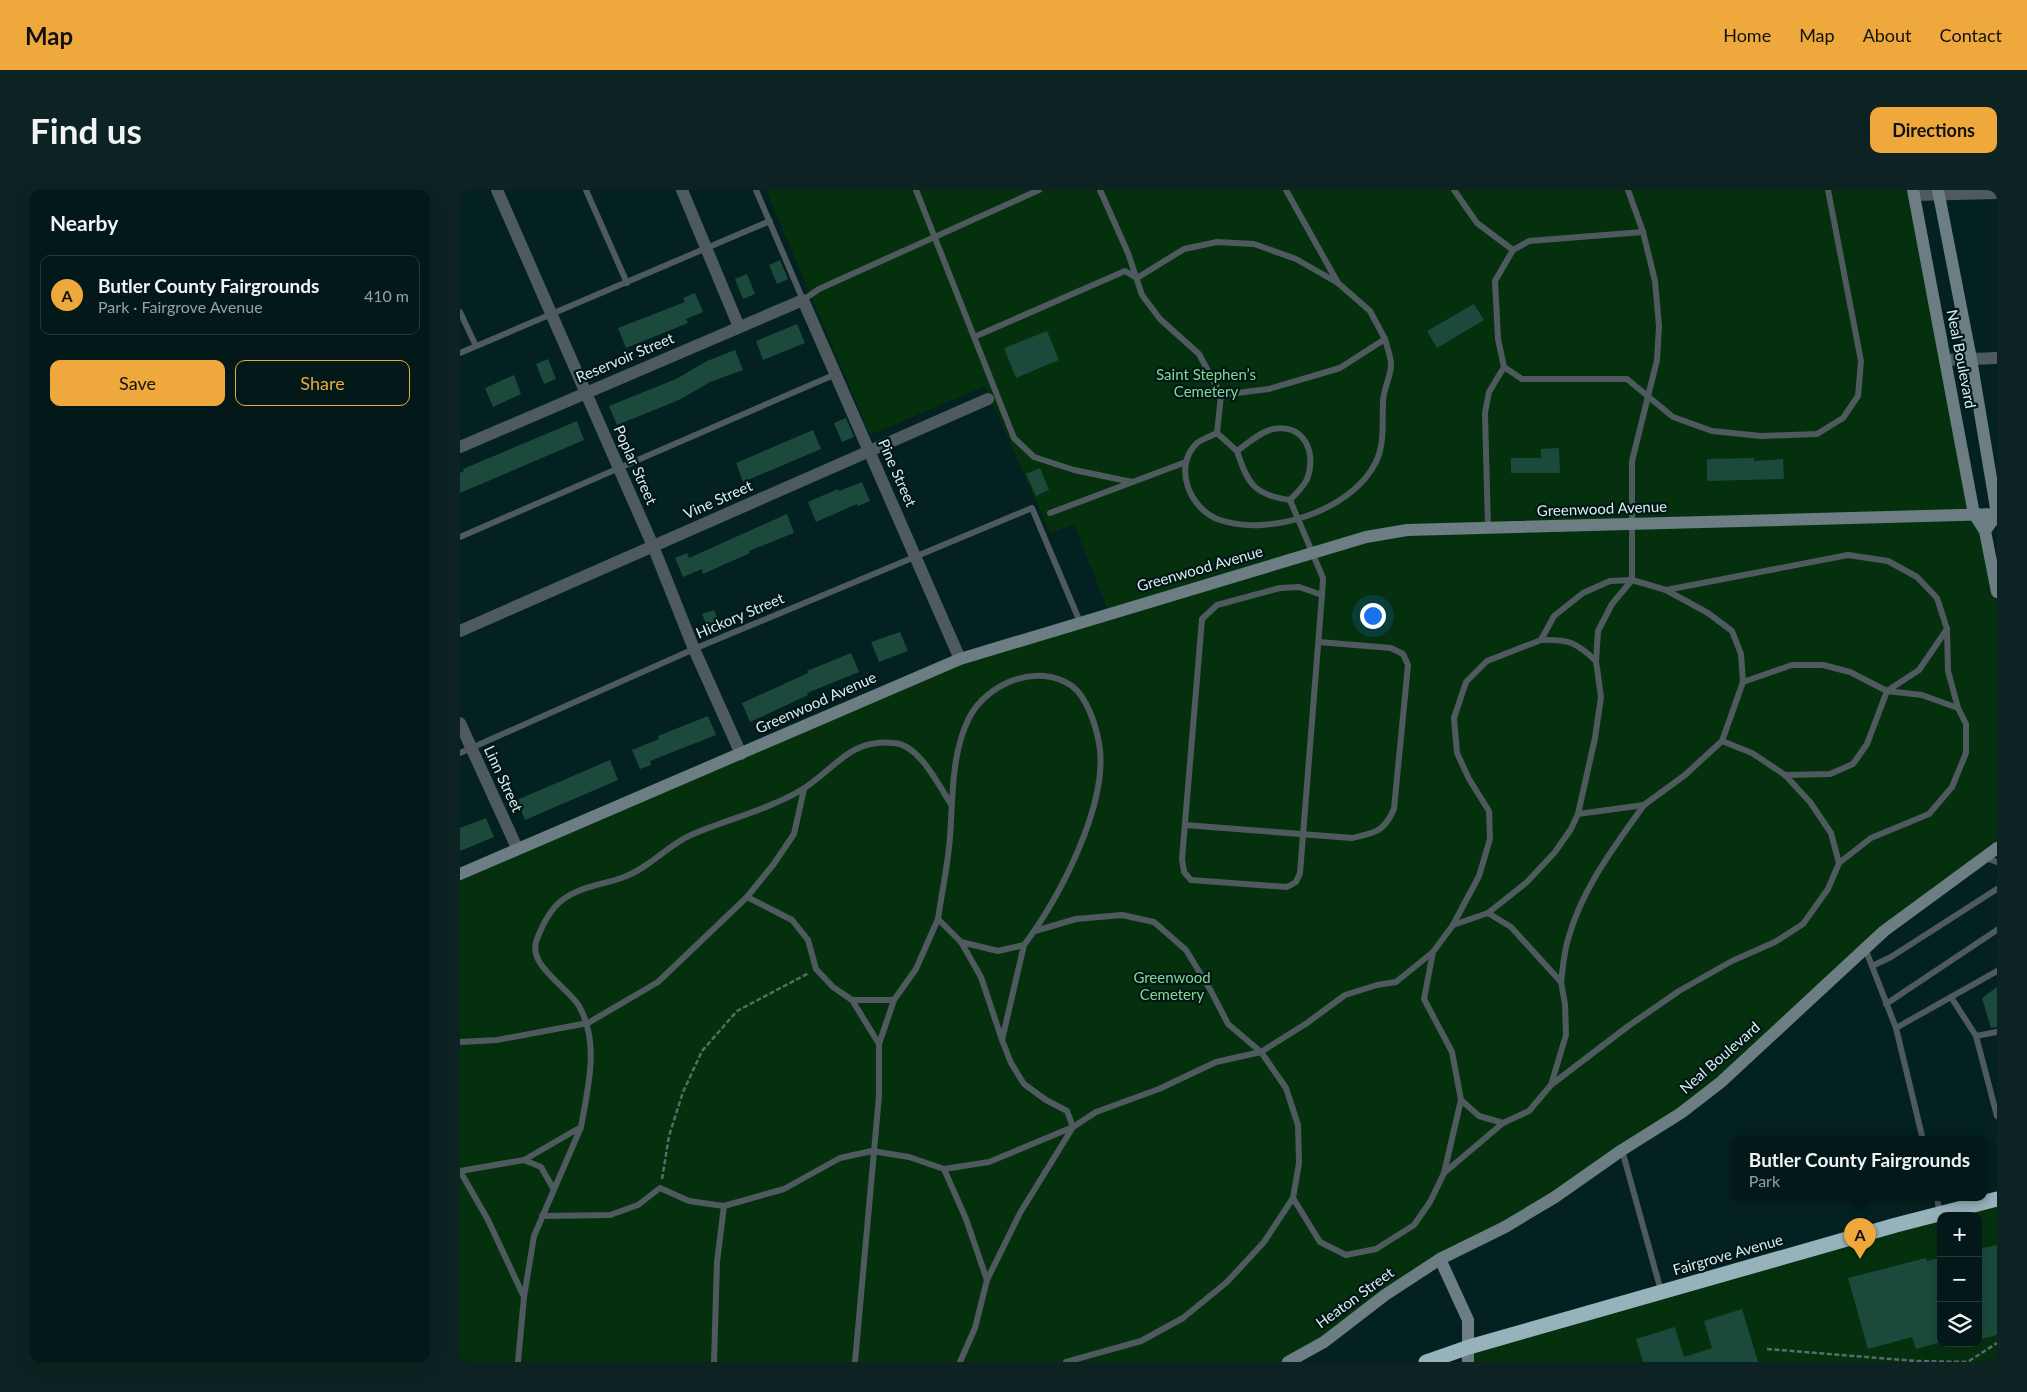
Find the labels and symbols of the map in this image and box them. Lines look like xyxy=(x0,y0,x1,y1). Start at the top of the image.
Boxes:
street label: Neal Boulevard xyxy=(1944,308,1980,410)
street label: Reservoir Street xyxy=(573,328,677,386)
park label: Saint Stephen’s Cemetery xyxy=(1156,365,1256,400)
street label: Poplar Street xyxy=(610,422,662,508)
street label: Pine Street xyxy=(875,436,921,510)
street label: Vine Street xyxy=(680,476,755,522)
street label: Greenwood Avenue xyxy=(1537,497,1667,519)
street label: Greenwood Avenue xyxy=(1135,541,1265,595)
street label: Hickory Street xyxy=(693,588,787,642)
your location xyxy=(1360,603,1386,629)
street label: Greenwood Avenue xyxy=(752,667,879,737)
street label: Linn Street xyxy=(481,742,527,815)
park label: Greenwood Cemetery xyxy=(1133,968,1211,1003)
street label: Neal Boulevard xyxy=(1676,1018,1763,1097)
pin: A xyxy=(1844,1218,1876,1259)
street label: Fairgrove Avenue xyxy=(1671,1230,1785,1278)
street label: Heaton Street xyxy=(1312,1262,1397,1332)

